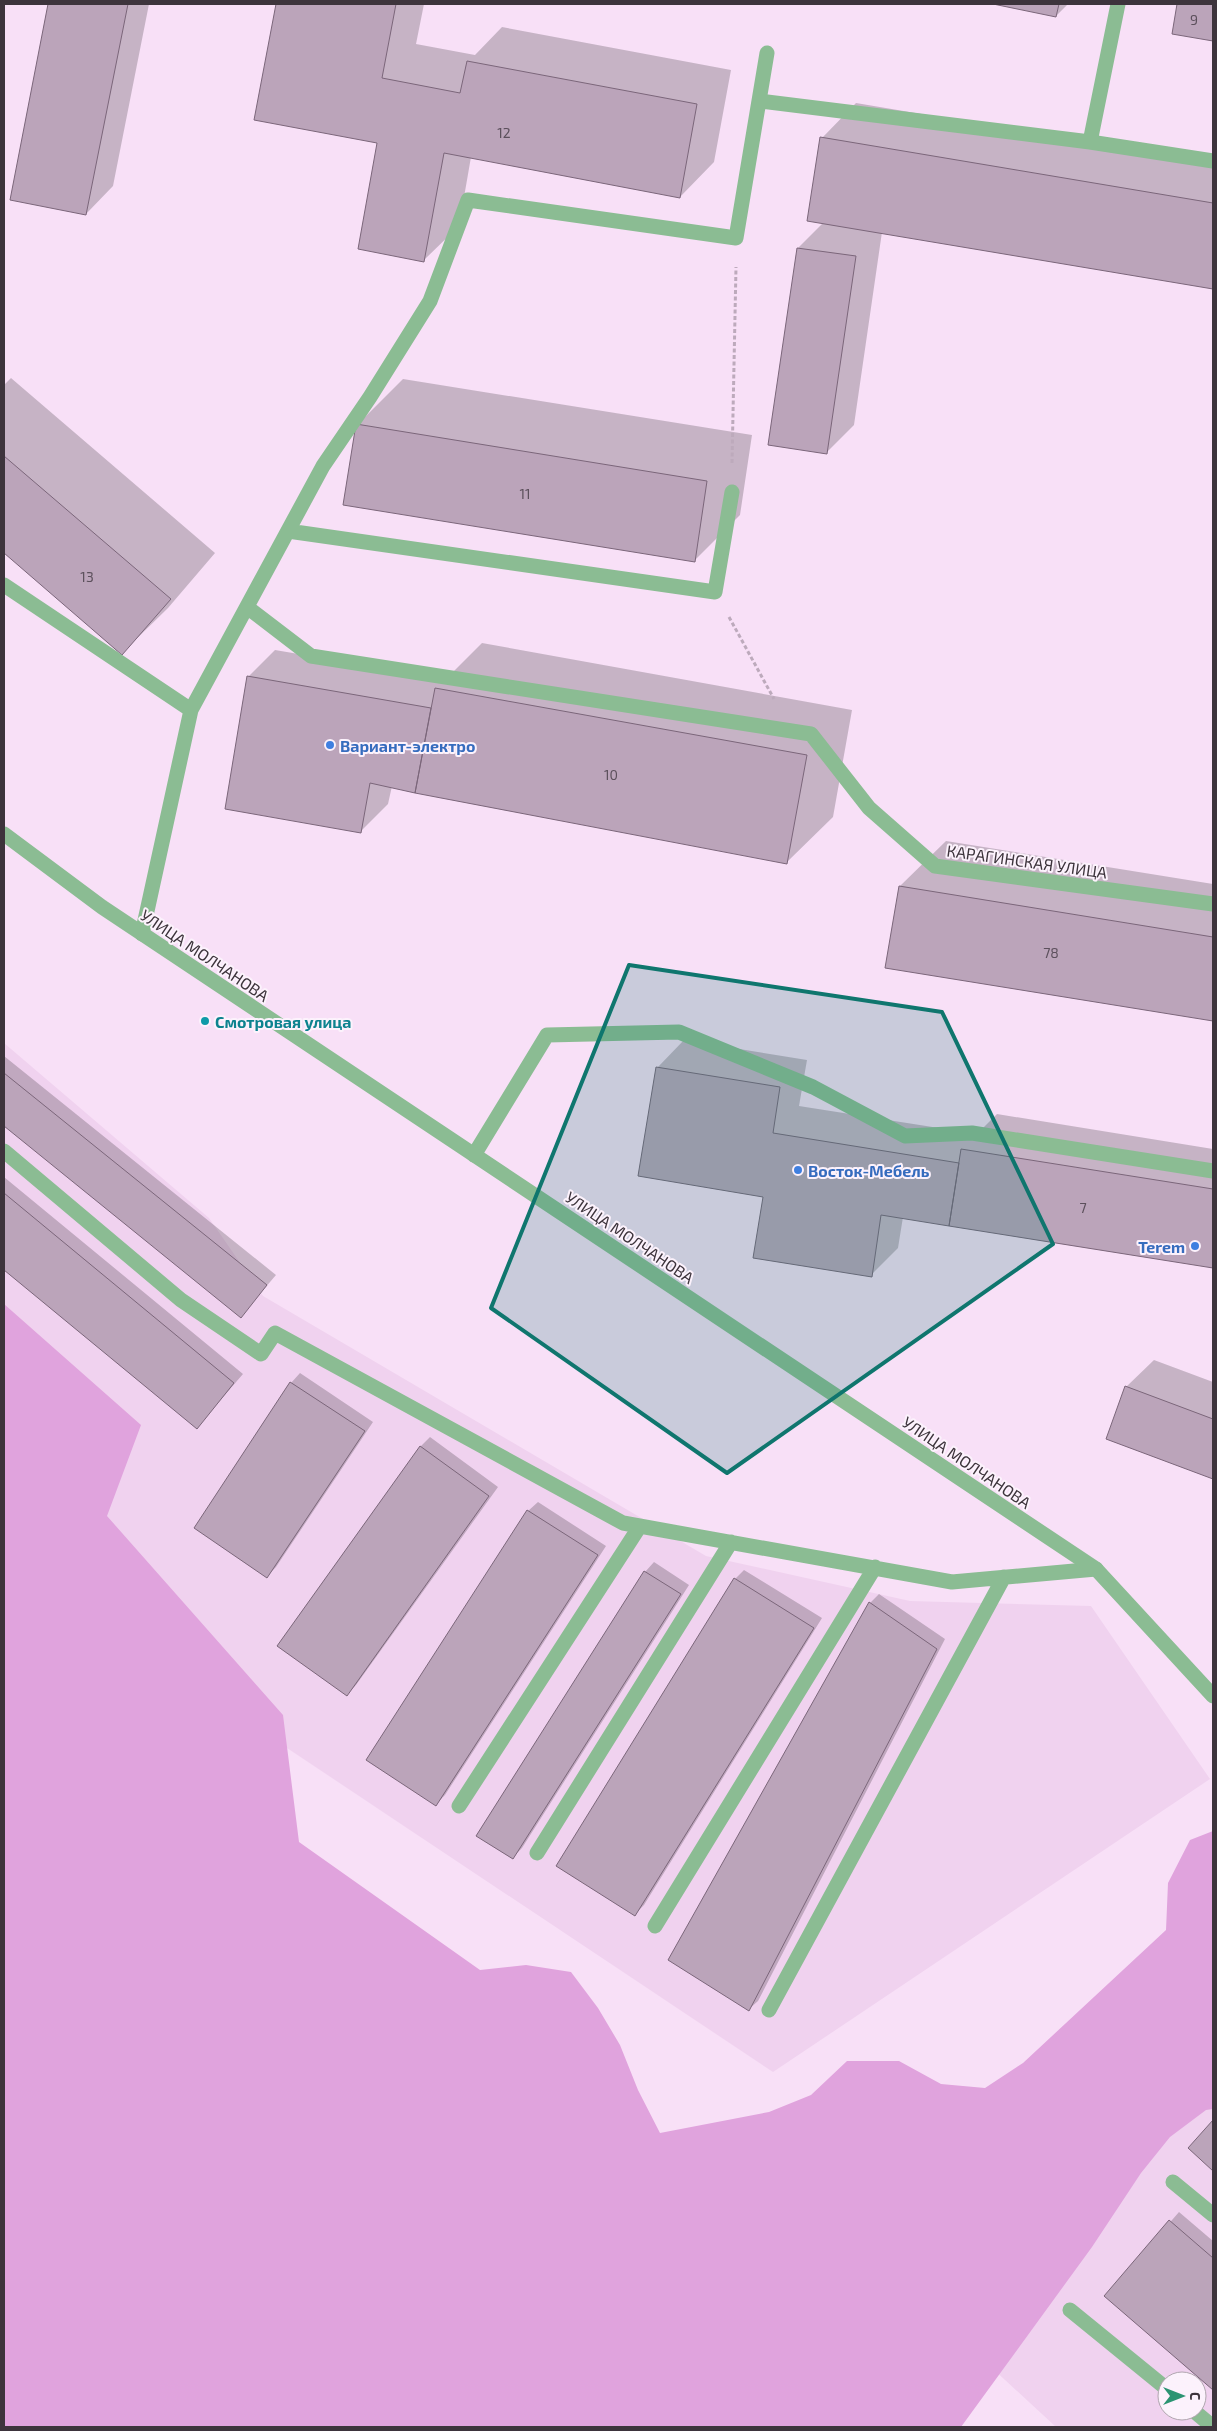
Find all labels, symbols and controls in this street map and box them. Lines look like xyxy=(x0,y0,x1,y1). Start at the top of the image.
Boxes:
house number: 9 xyxy=(1190,11,1198,28)
house number: 12 xyxy=(497,124,511,141)
house number: 11 xyxy=(519,485,531,502)
house number: 13 xyxy=(80,568,94,585)
place label: Вариант-электро xyxy=(340,736,475,755)
marker: Вариант-электро xyxy=(324,739,336,751)
house number: 10 xyxy=(604,766,618,783)
street label: КАРАГИНСКАЯ УЛИЦА xyxy=(946,840,1108,882)
street label: УЛИЦА МОЛЧАНОВА xyxy=(137,905,273,1005)
house number: 78 xyxy=(1043,944,1059,961)
place label: Смотровая улица xyxy=(215,1012,351,1031)
marker: Смотровая улица xyxy=(199,1015,211,1027)
place label: Восток-Мебель xyxy=(808,1161,930,1180)
marker: Восток-Мебель xyxy=(792,1164,804,1176)
street label: УЛИЦА МОЛЧАНОВА xyxy=(562,1187,698,1287)
house number: 7 xyxy=(1079,1199,1087,1216)
place label: Terem xyxy=(1138,1237,1185,1256)
marker: Terem xyxy=(1189,1240,1201,1252)
street label: УЛИЦА МОЛЧАНОВА xyxy=(899,1412,1035,1512)
north arrow xyxy=(1157,2371,1207,2421)
text: С xyxy=(1187,2392,1204,2400)

